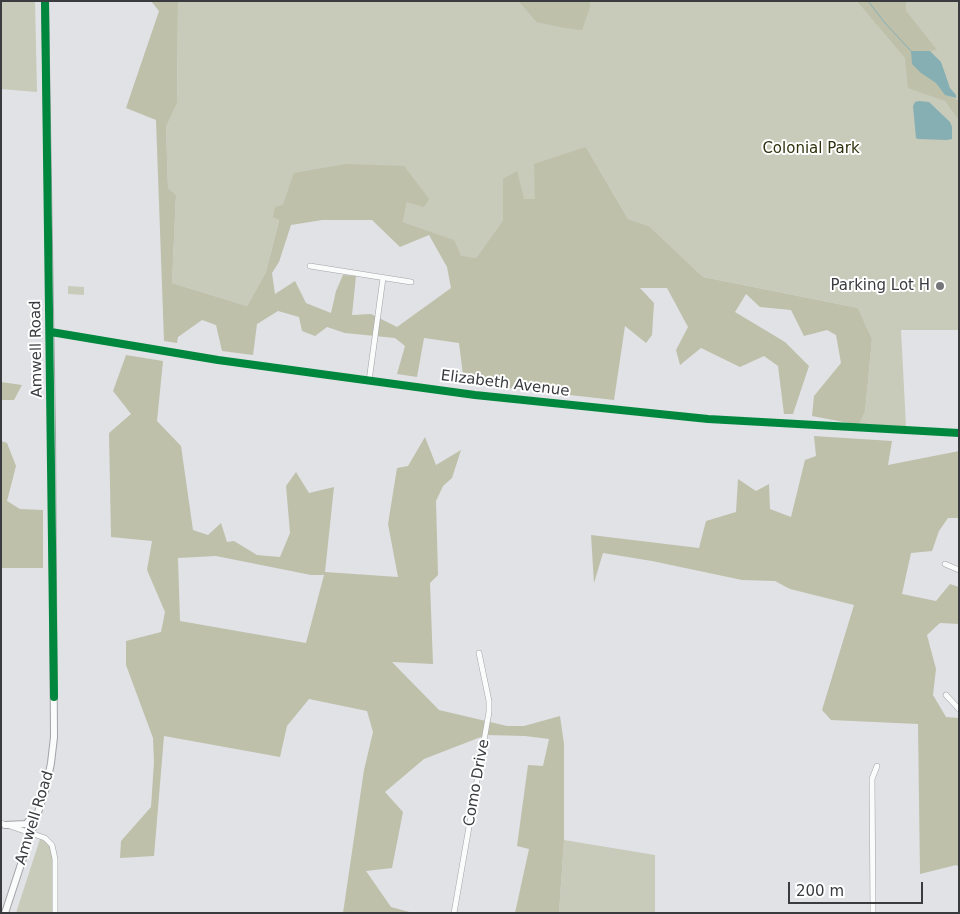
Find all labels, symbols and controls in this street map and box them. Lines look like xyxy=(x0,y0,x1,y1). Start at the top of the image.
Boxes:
park label: Colonial Park xyxy=(762,140,860,158)
place label: Parking Lot H xyxy=(830,277,930,295)
marker: Parking Lot H xyxy=(934,280,946,292)
street label: Amwell Road xyxy=(27,300,47,398)
street label: Elizabeth Avenue xyxy=(440,367,570,401)
street label: Como Drive xyxy=(460,738,494,828)
street label: Amwell Road xyxy=(12,769,58,867)
scale bar xyxy=(790,872,925,904)
text: 200 m xyxy=(796,882,844,900)

